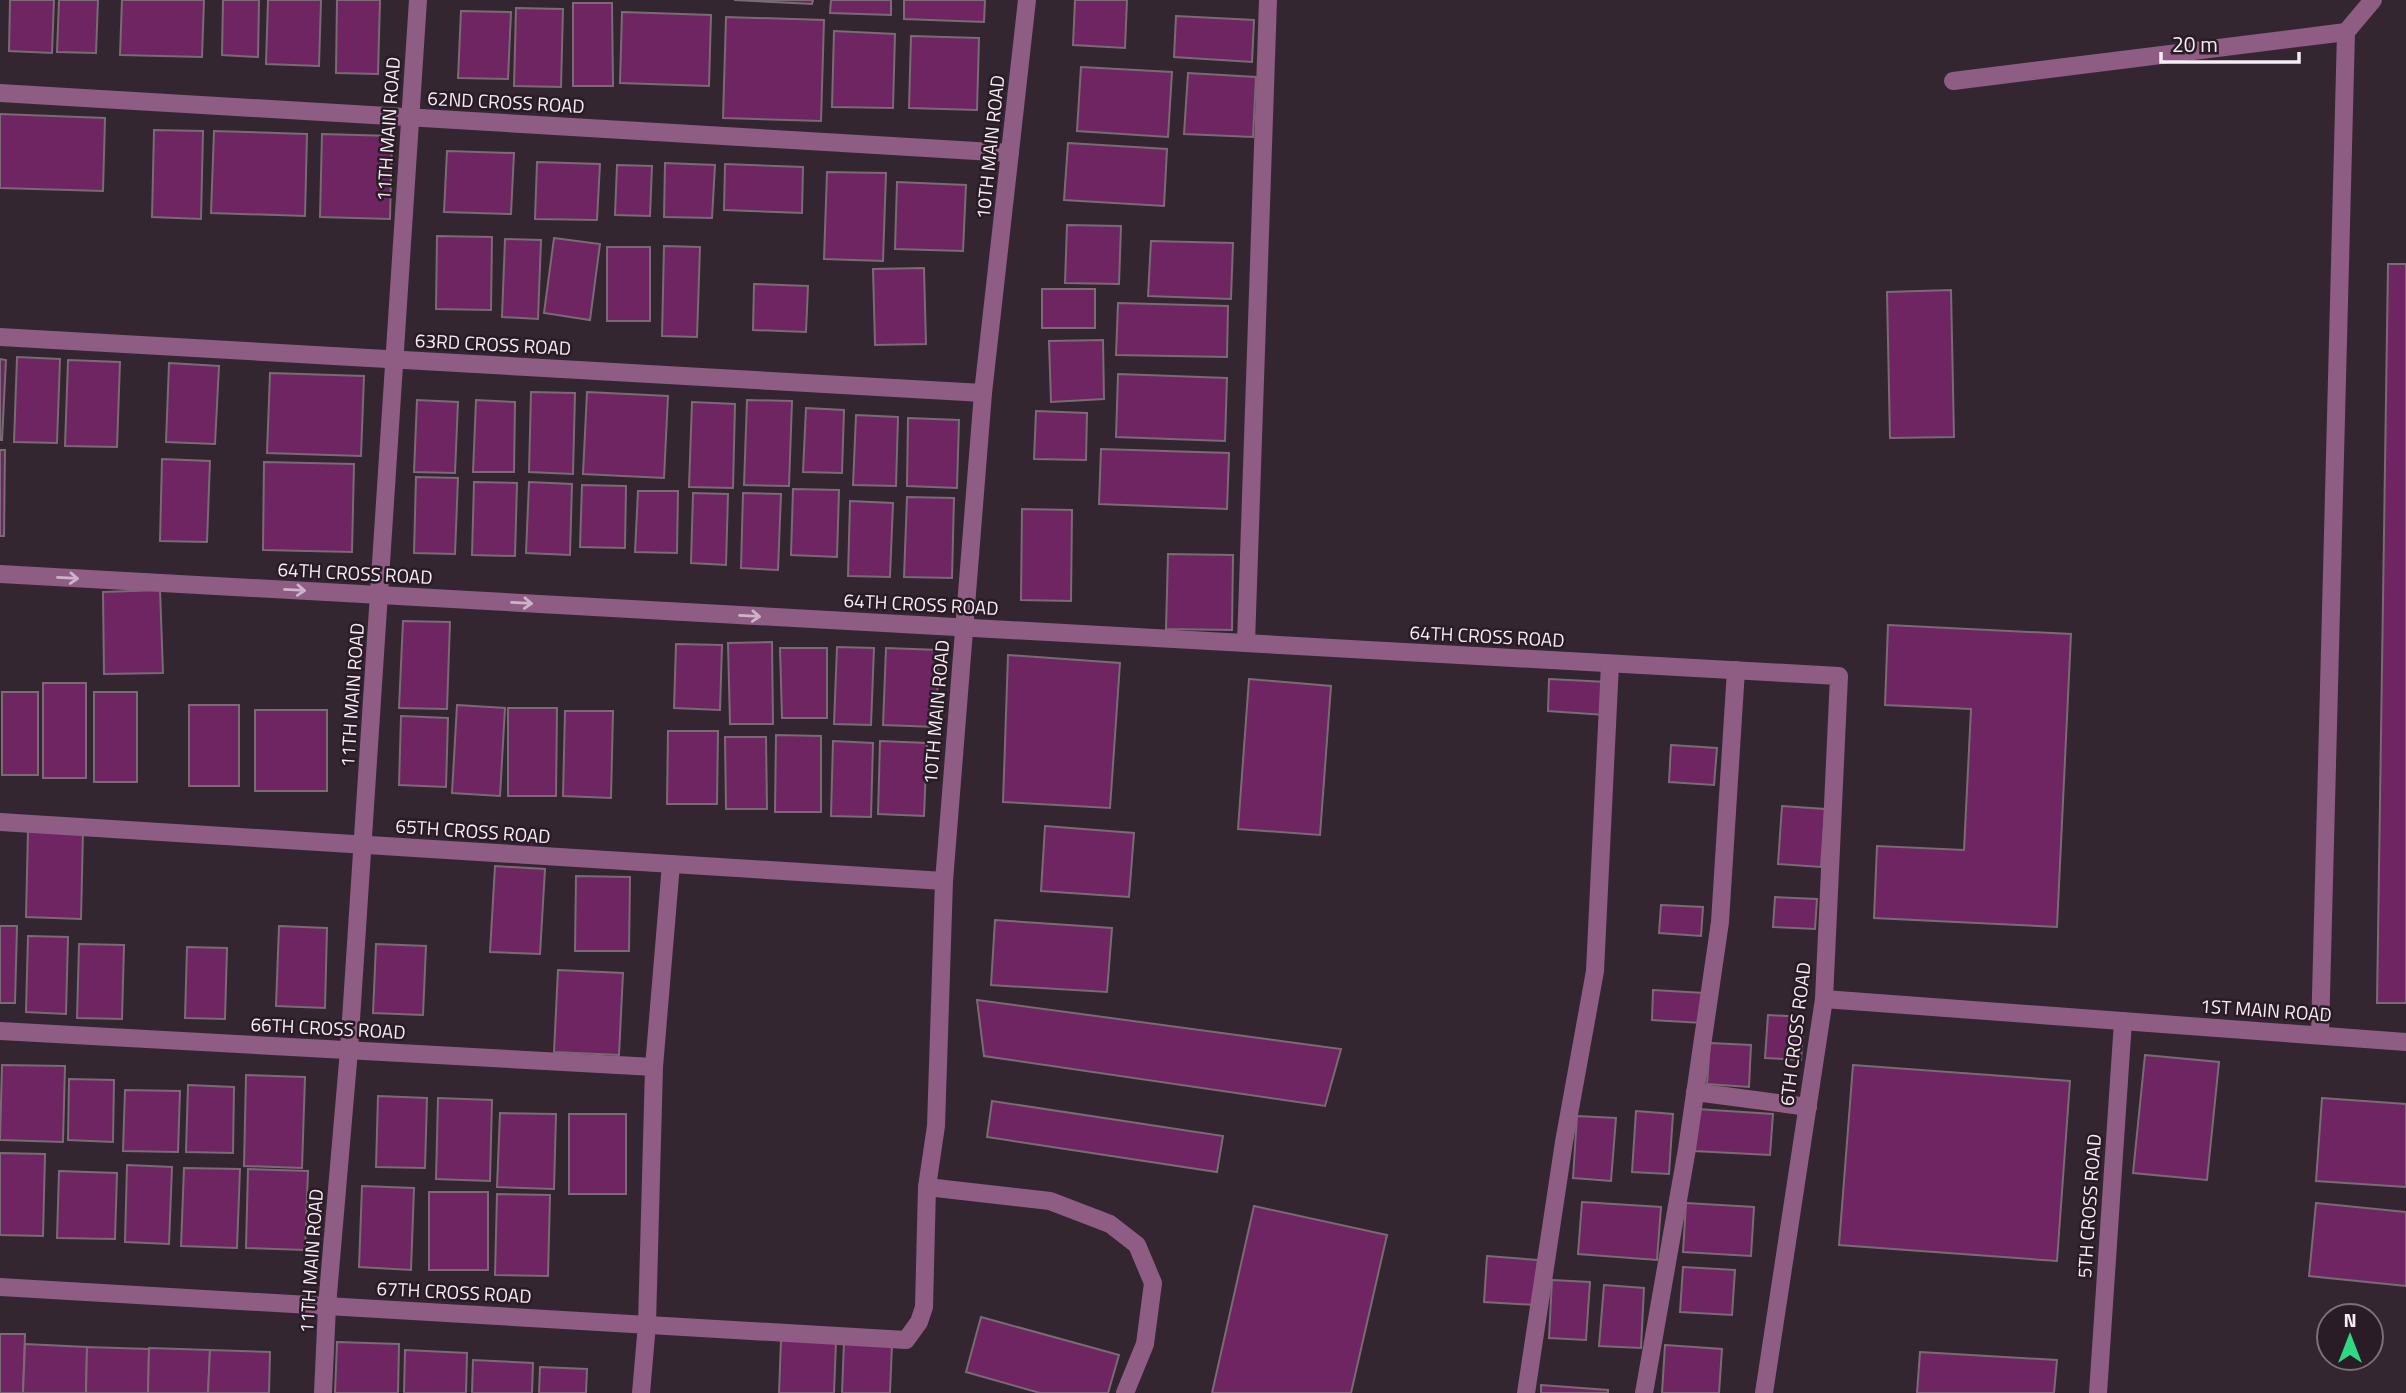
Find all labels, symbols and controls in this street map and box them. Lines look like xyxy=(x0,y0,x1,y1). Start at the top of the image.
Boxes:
scale bar xyxy=(2161,21,2299,65)
text: 20 m xyxy=(2172,28,2218,60)
street label: 11TH MAIN ROAD xyxy=(368,56,407,202)
street label: 10TH MAIN ROAD xyxy=(968,73,1011,220)
street label: 62ND CROSS ROAD xyxy=(427,83,585,120)
street label: 63RD CROSS ROAD xyxy=(414,325,572,362)
street label: 64TH CROSS ROAD xyxy=(277,554,433,591)
one-way arrow xyxy=(56,572,79,585)
one-way arrow xyxy=(284,584,307,597)
street label: 64TH CROSS ROAD xyxy=(843,585,999,622)
one-way arrow xyxy=(511,597,533,610)
one-way arrow xyxy=(738,609,761,622)
street label: 64TH CROSS ROAD xyxy=(1409,617,1565,654)
street label: 11TH MAIN ROAD xyxy=(332,622,371,768)
street label: 10TH MAIN ROAD xyxy=(915,639,956,785)
street label: 65TH CROSS ROAD xyxy=(395,811,551,850)
street label: 6TH CROSS ROAD xyxy=(1771,960,1818,1107)
street label: 1ST MAIN ROAD xyxy=(2199,990,2333,1029)
street label: 66TH CROSS ROAD xyxy=(250,1009,406,1046)
street label: 5TH CROSS ROAD xyxy=(2069,1133,2108,1279)
street label: 11TH MAIN ROAD xyxy=(291,1188,330,1334)
street label: 67TH CROSS ROAD xyxy=(376,1273,532,1310)
north arrow xyxy=(2315,1302,2385,1372)
text: N xyxy=(2343,1305,2357,1334)

